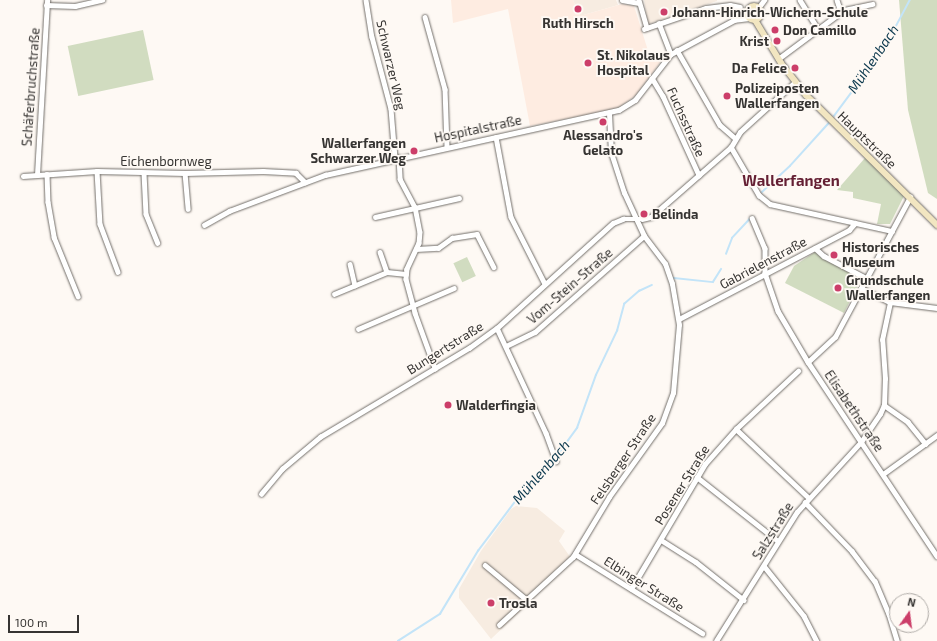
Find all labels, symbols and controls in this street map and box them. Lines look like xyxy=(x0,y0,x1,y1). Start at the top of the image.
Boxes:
marker: Ruth Hirsch xyxy=(573,4,583,14)
place label: Johann-Hinrich-Wichern-Schule xyxy=(672,4,868,20)
marker: Johann-Hinrich-Wichern-Schule xyxy=(659,7,669,17)
place label: Ruth Hirsch xyxy=(542,15,614,31)
street label: Schwarzer Weg xyxy=(373,18,409,112)
place label: Don Camillo xyxy=(783,22,856,38)
water label: Mühlenbach xyxy=(844,22,902,96)
marker: Don Camillo xyxy=(770,25,780,35)
street label: Schäferbruchstraße xyxy=(19,27,43,147)
place label: Krist xyxy=(739,33,769,49)
marker: Krist xyxy=(772,36,782,46)
place label: St. Nikolaus Hospital xyxy=(597,48,670,79)
marker: St. Nikolaus Hospital xyxy=(582,57,594,69)
place label: Da Felice xyxy=(732,60,787,76)
marker: Da Felice xyxy=(790,63,800,73)
place label: Polizeiposten Wallerfangen xyxy=(735,81,819,112)
street label: Fuchsstraße xyxy=(664,85,708,159)
marker: Polizeiposten Wallerfangen xyxy=(722,91,732,101)
street label: Hauptstraße xyxy=(834,108,900,172)
street label: Hospitalstraße xyxy=(433,112,523,146)
marker: Alessandro's Gelato xyxy=(598,117,608,127)
place label: Alessandro's Gelato xyxy=(563,128,643,159)
place label: Wallerfangen Schwarzer Weg xyxy=(310,136,406,167)
marker: Wallerfangen Schwarzer Weg xyxy=(409,146,419,156)
street label: Eichenbornweg xyxy=(120,153,212,169)
district label: Wallerfangen xyxy=(742,172,840,190)
place label: Belinda xyxy=(652,206,698,222)
marker: Belinda xyxy=(639,209,649,219)
street label: Gabrielenstraße xyxy=(717,234,809,292)
place label: Historisches Museum xyxy=(842,240,919,271)
street label: Vom-Stein-Straße xyxy=(524,245,616,327)
marker: Historisches Museum xyxy=(829,250,839,260)
place label: Grundschule Wallerfangen xyxy=(846,273,930,304)
marker: Grundschule Wallerfangen xyxy=(833,283,843,293)
street label: Bungertstraße xyxy=(404,318,486,378)
street label: Elisabethstraße xyxy=(821,367,887,455)
place label: Walderfingia xyxy=(456,397,536,413)
marker: Walderfingia xyxy=(443,400,453,410)
street label: Felsberger Straße xyxy=(587,411,659,507)
water label: Mühlenbach xyxy=(509,437,573,507)
street label: Posener Straße xyxy=(651,442,713,528)
street label: Salzstraße xyxy=(749,499,797,563)
street label: Elbinger Straße xyxy=(601,553,687,615)
north arrow xyxy=(889,593,929,633)
place label: Trosla xyxy=(499,595,538,611)
text: N xyxy=(906,595,917,609)
marker: Trosla xyxy=(486,598,496,608)
scale bar xyxy=(10,607,81,633)
text: 100 m xyxy=(15,615,47,629)

